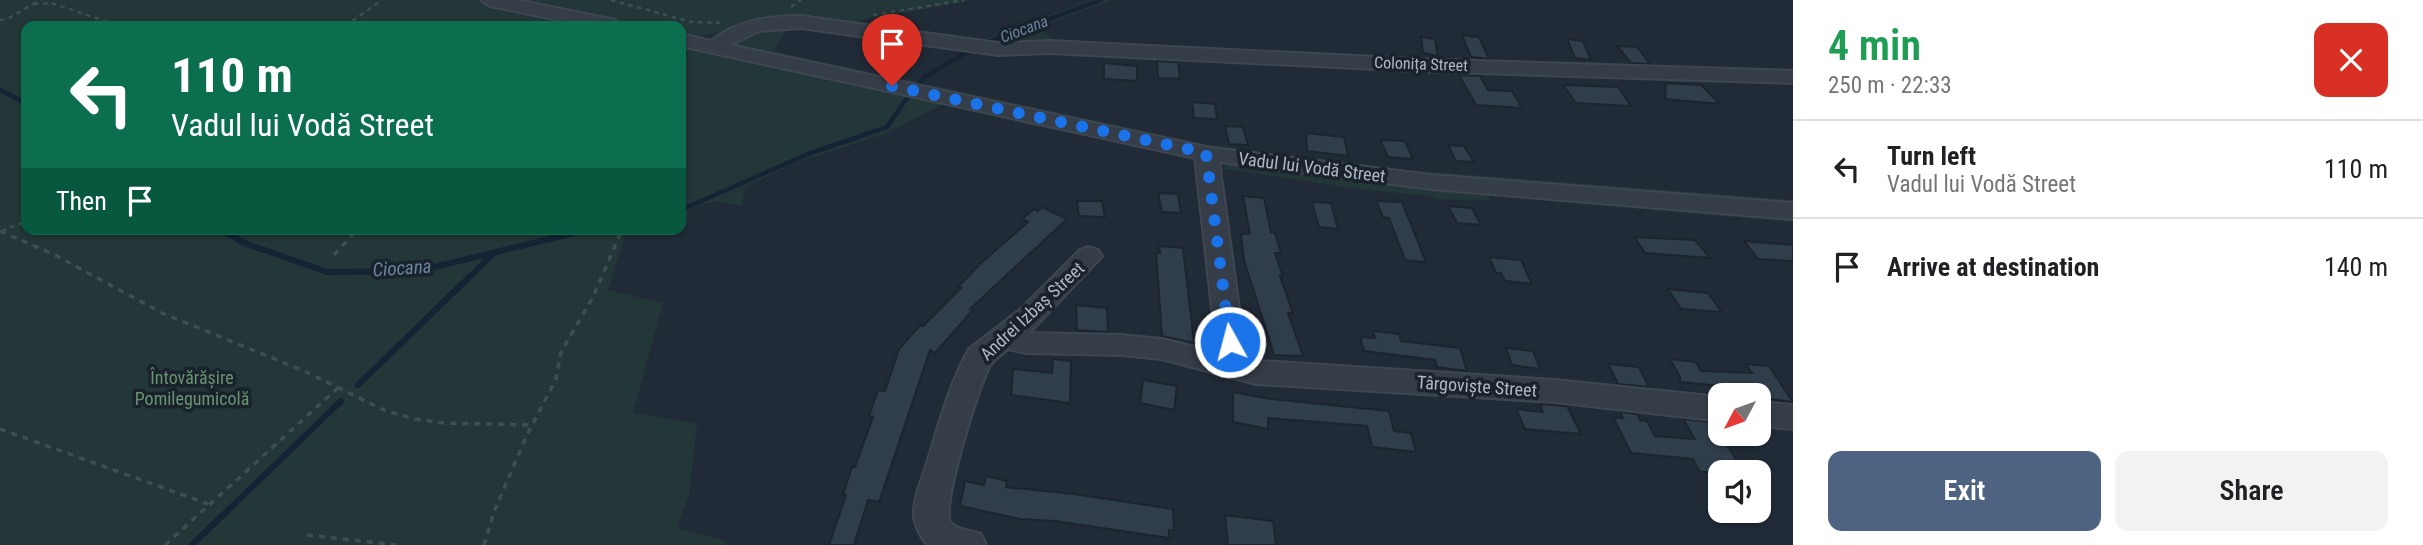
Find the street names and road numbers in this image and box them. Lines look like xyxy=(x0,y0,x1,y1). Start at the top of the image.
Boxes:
street label: Colonița Street xyxy=(1374,53,1468,76)
street label: Vadul lui Vodă Street xyxy=(1237,148,1387,186)
street label: Andrei Izbaș Street xyxy=(976,257,1089,365)
street label: Târgoviște Street xyxy=(1416,371,1538,402)

